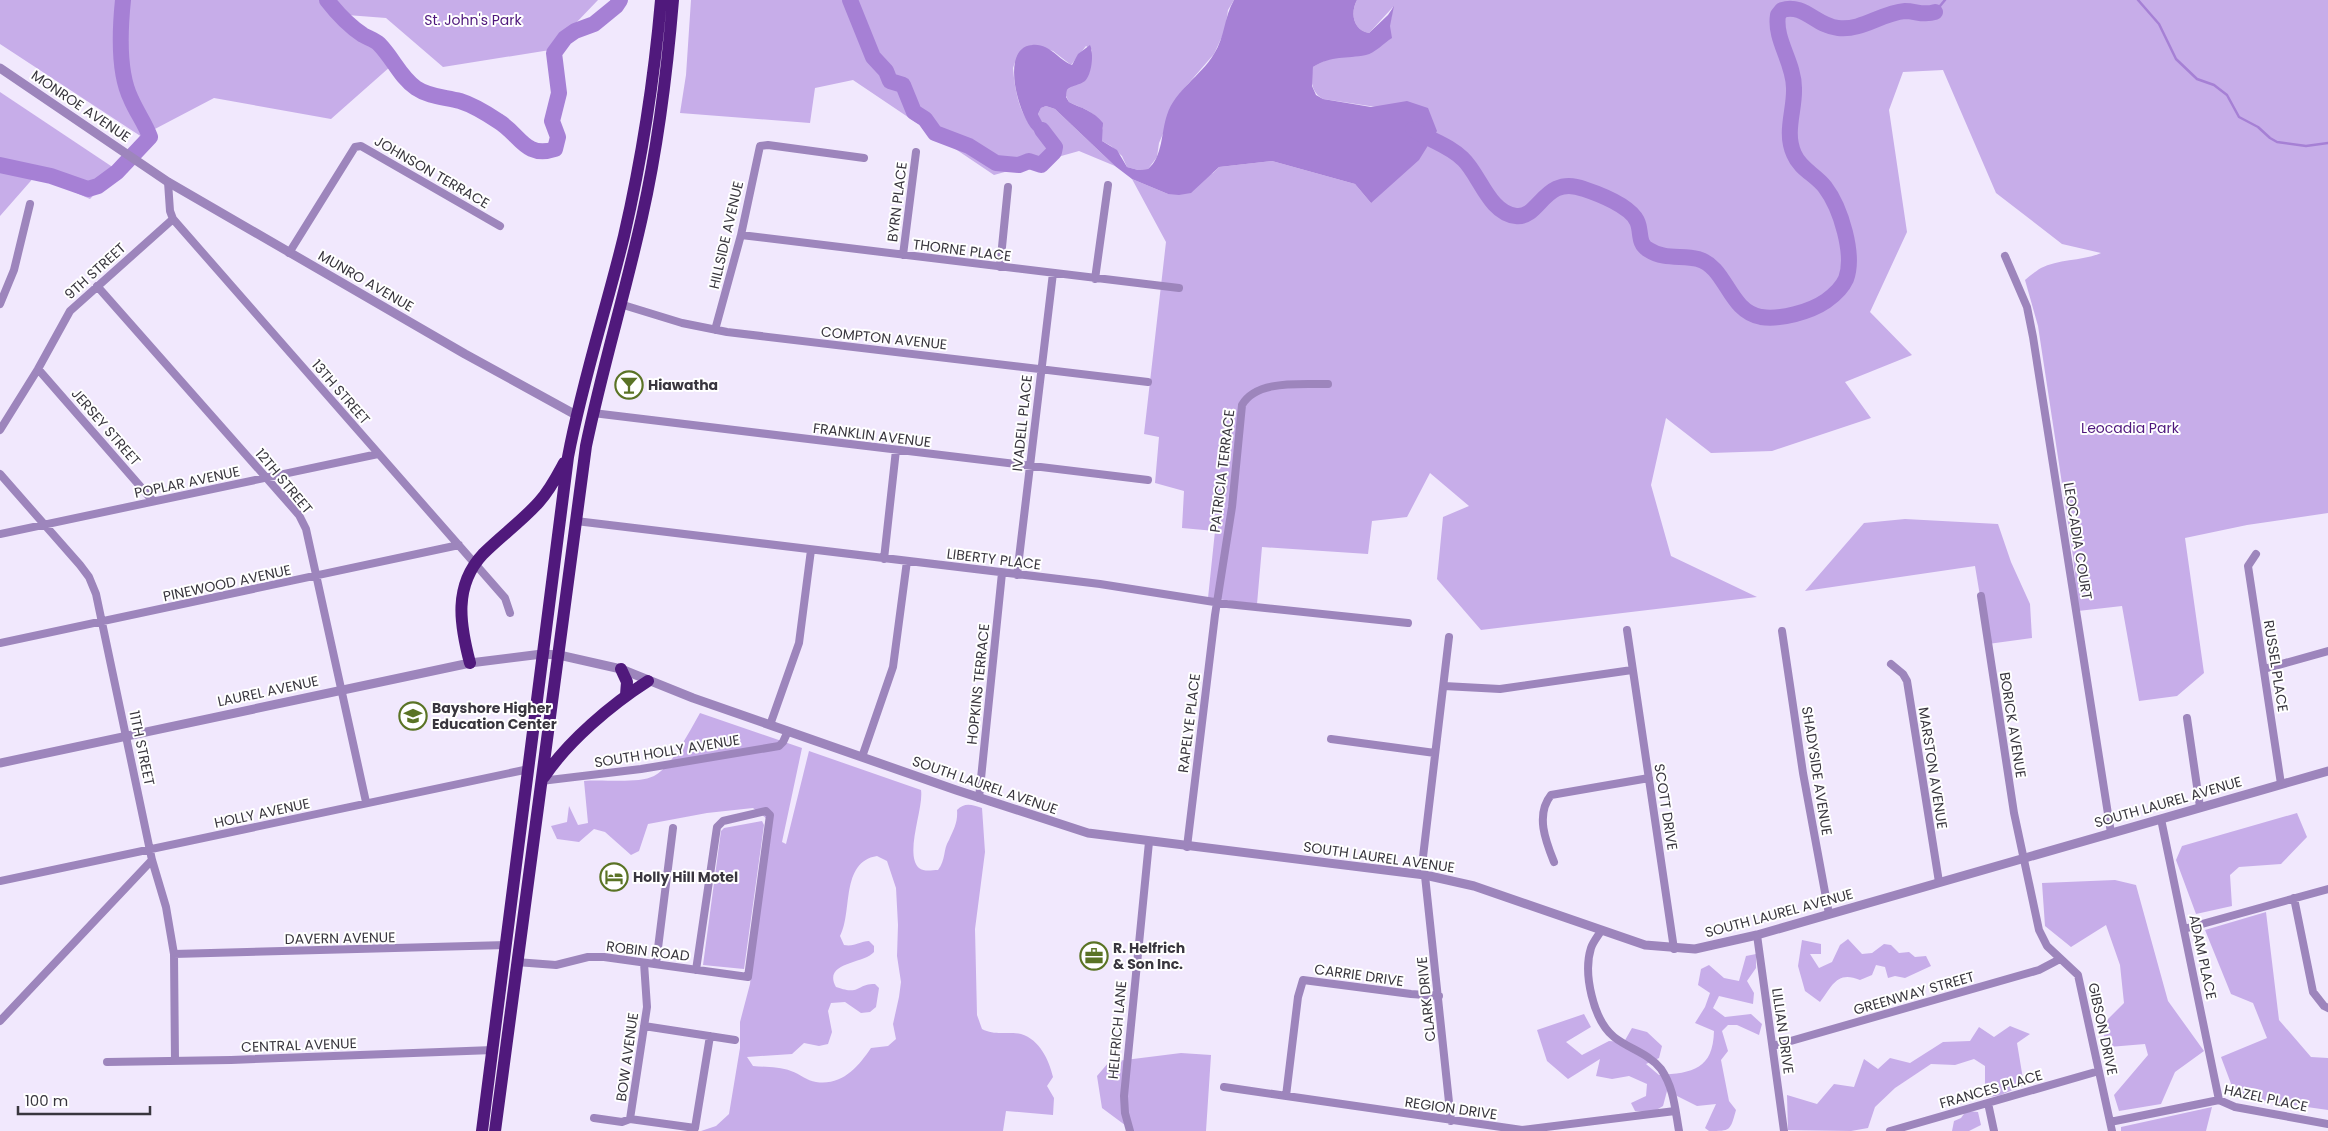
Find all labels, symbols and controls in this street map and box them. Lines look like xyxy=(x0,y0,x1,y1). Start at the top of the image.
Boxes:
park label: St. John's Park xyxy=(424,10,523,30)
street label: MONROE AVENUE xyxy=(27,65,135,147)
street label: JOHNSON TERRACE xyxy=(371,131,493,213)
street label: BYRN PLACE xyxy=(882,161,912,243)
street label: HILLSIDE AVENUE xyxy=(704,179,748,291)
street label: THORNE PLACE xyxy=(912,234,1012,266)
street label: 9TH STREET xyxy=(60,238,130,304)
street label: MUNRO AVENUE xyxy=(315,246,417,316)
street label: COMPTON AVENUE xyxy=(820,321,948,355)
street label: 13TH STREET xyxy=(307,355,375,429)
bar icon: Hiawatha xyxy=(614,370,644,400)
street label: IVADELL PLACE xyxy=(1007,374,1037,472)
place label: Hiawatha xyxy=(648,375,718,395)
street label: JERSEY STREET xyxy=(67,384,146,470)
street label: PATRICIA TERRACE xyxy=(1205,408,1239,534)
street label: FRANKLIN AVENUE xyxy=(812,418,932,452)
park label: Leocadia Park xyxy=(2081,418,2180,438)
street label: 12TH STREET xyxy=(251,444,318,518)
street label: POPLAR AVENUE xyxy=(132,461,242,503)
street label: LEOCADIA COURT xyxy=(2059,481,2097,601)
street label: LIBERTY PLACE xyxy=(946,543,1042,575)
street label: PINEWOOD AVENUE xyxy=(161,560,293,606)
street label: RUSSEL PLACE xyxy=(2259,619,2293,713)
street label: HOPKINS TERRACE xyxy=(962,622,994,746)
street label: LAUREL AVENUE xyxy=(216,671,320,711)
street label: BORICK AVENUE xyxy=(1995,671,2031,779)
street label: RAPELYE PLACE xyxy=(1173,672,1205,774)
place label: Bayshore Higher Education Center xyxy=(432,698,557,734)
school or university icon: Bayshore Higher Education Center xyxy=(398,701,428,731)
street label: SHADYSIDE AVENUE xyxy=(1797,705,1837,837)
street label: MARSTON AVENUE xyxy=(1914,706,1952,830)
street label: 11TH STREET xyxy=(124,709,160,788)
street label: SOUTH HOLLY AVENUE xyxy=(593,730,741,772)
street label: SOUTH LAUREL AVENUE xyxy=(910,751,1060,819)
street label: SCOTT DRIVE xyxy=(1649,762,1683,852)
street label: SOUTH LAUREL AVENUE xyxy=(2092,771,2244,833)
street label: HOLLY AVENUE xyxy=(212,793,312,833)
street label: SOUTH LAUREL AVENUE xyxy=(1302,836,1456,878)
hotel icon: Holly Hill Motel xyxy=(599,862,629,892)
place label: Holly Hill Motel xyxy=(633,867,738,887)
street label: SOUTH LAUREL AVENUE xyxy=(1703,884,1855,942)
street label: ADAM PLACE xyxy=(2184,913,2222,1001)
street label: DAVERN AVENUE xyxy=(285,927,395,949)
street label: ROBIN ROAD xyxy=(605,936,691,966)
place label: R. Helfrich & Son Inc. xyxy=(1113,938,1185,974)
office icon: R. Helfrich & Son Inc. xyxy=(1079,941,1109,971)
street label: CLARK DRIVE xyxy=(1412,955,1440,1043)
street label: CARRIE DRIVE xyxy=(1313,959,1405,991)
street label: GREENWAY STREET xyxy=(1851,966,1977,1020)
street label: HELFRICH LANE xyxy=(1103,980,1131,1080)
street label: GIBSON DRIVE xyxy=(2083,981,2123,1077)
street label: LILLIAN DRIVE xyxy=(1767,987,1799,1075)
street label: BOW AVENUE xyxy=(611,1011,643,1103)
street label: CENTRAL AVENUE xyxy=(241,1033,357,1057)
street label: FRANCES PLACE xyxy=(1937,1065,2045,1113)
street label: HAZEL PLACE xyxy=(2222,1079,2310,1117)
scale bar xyxy=(18,1084,150,1116)
text: 100 m xyxy=(25,1090,68,1111)
street label: REGION DRIVE xyxy=(1403,1092,1499,1124)

